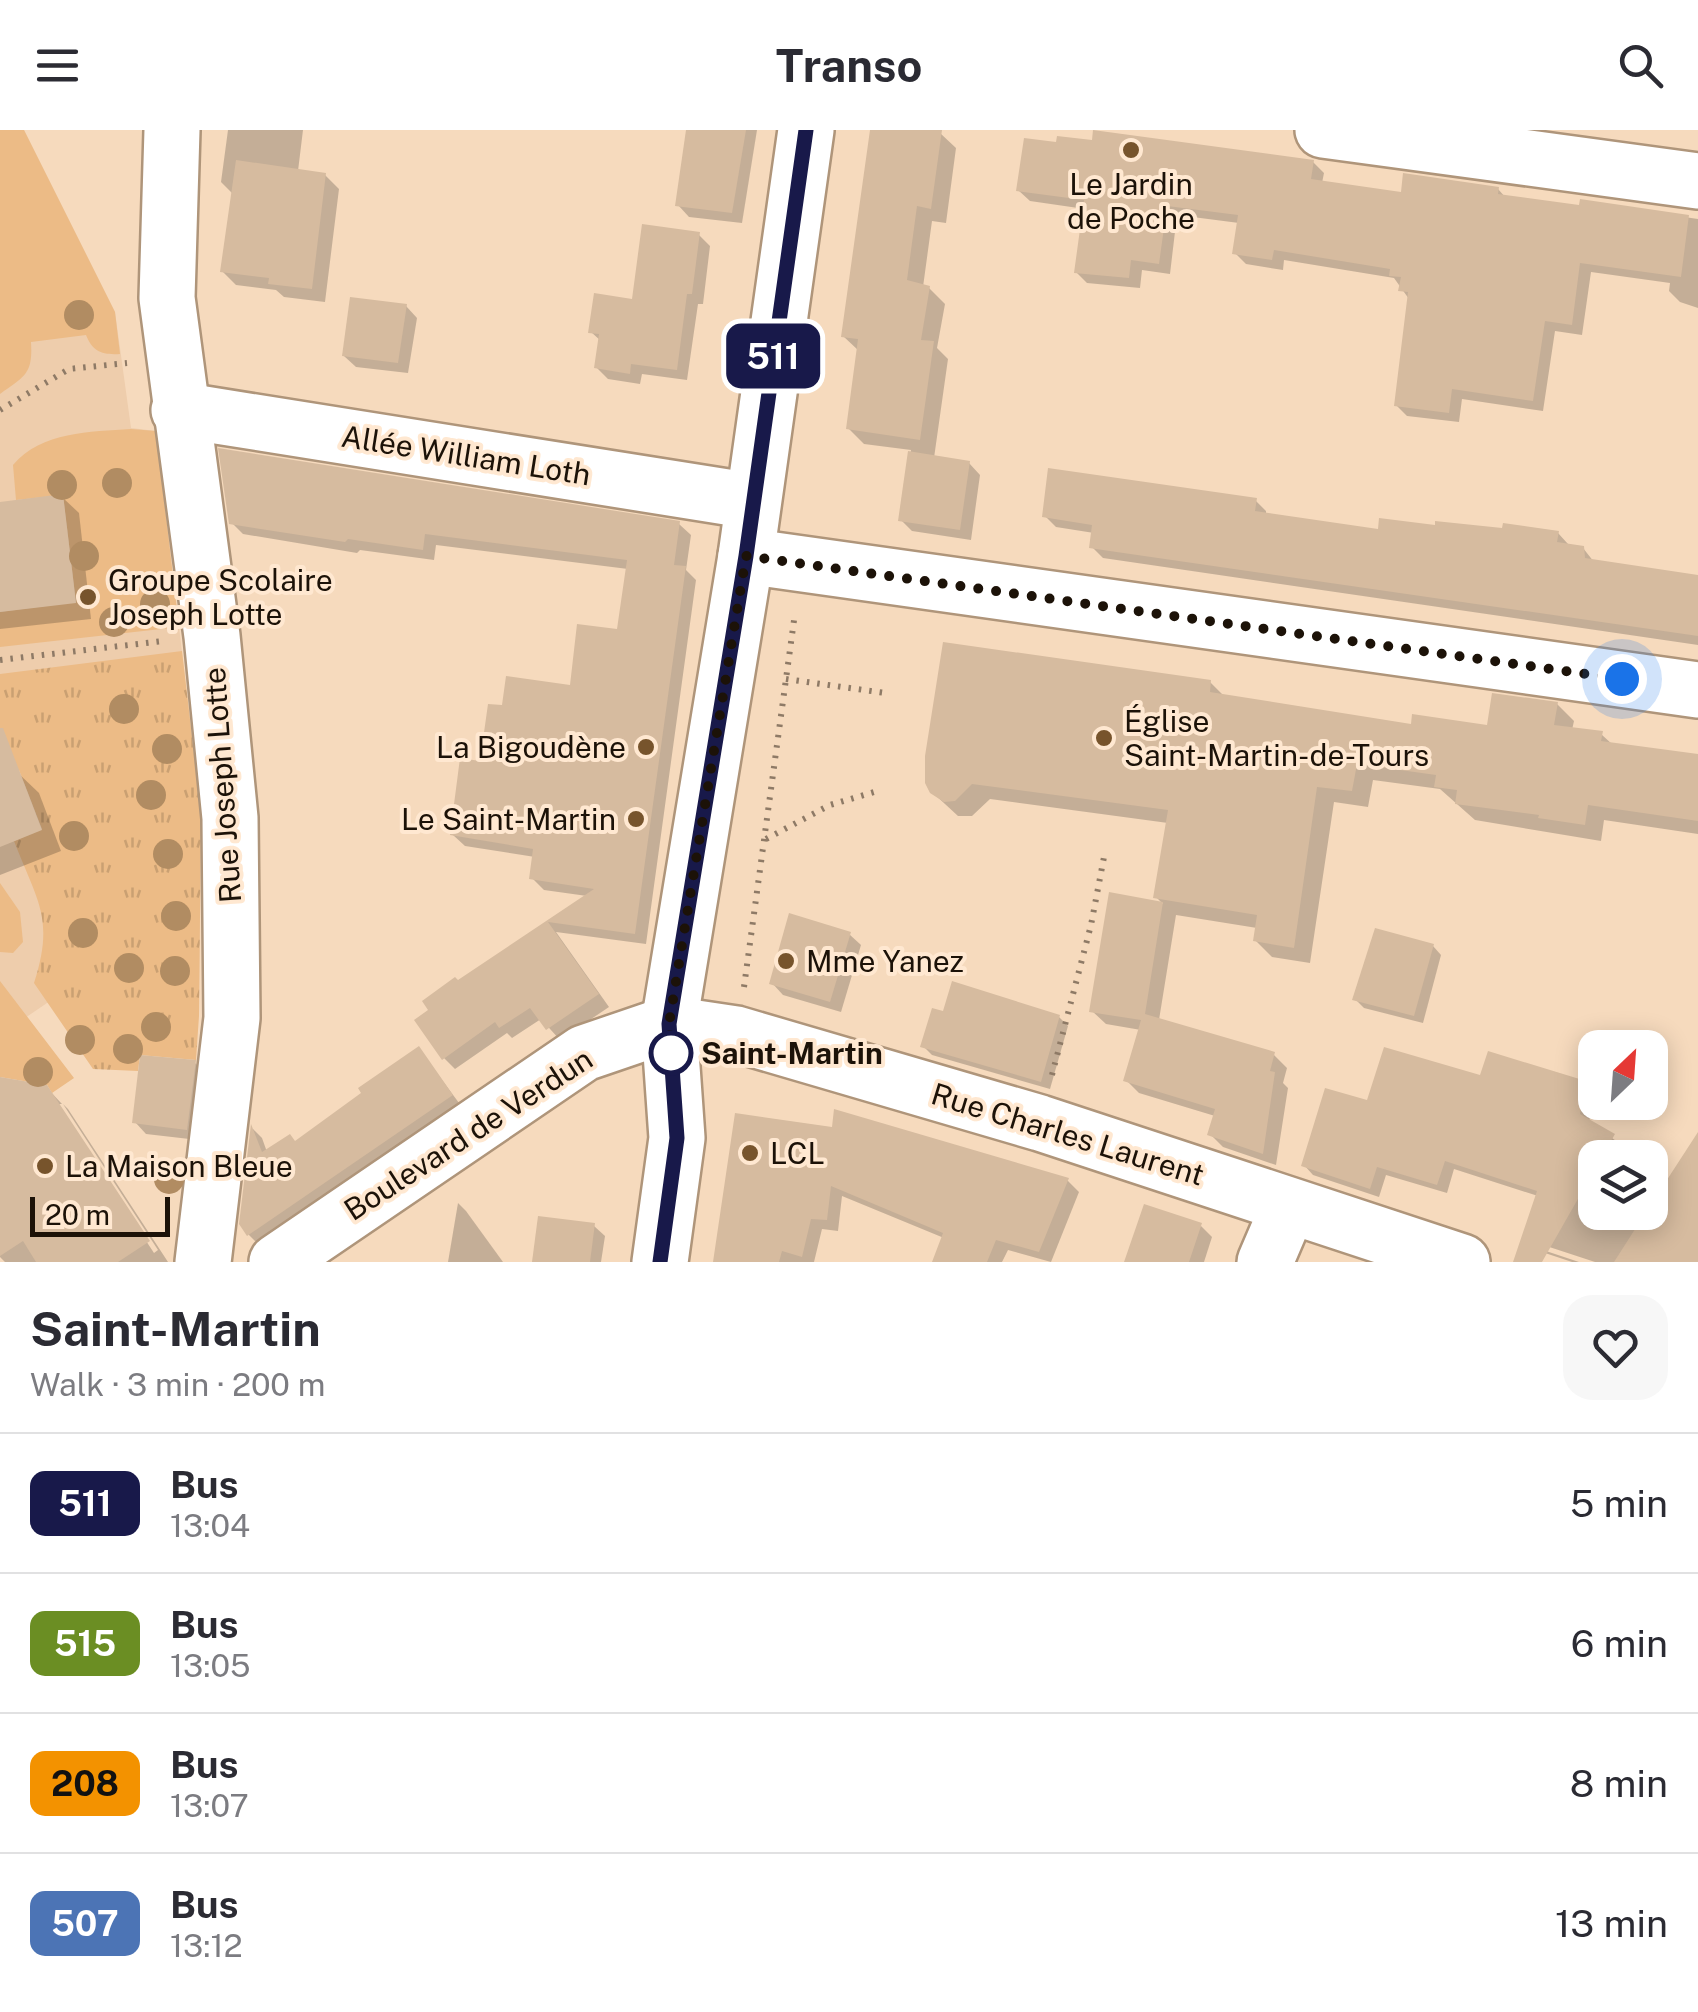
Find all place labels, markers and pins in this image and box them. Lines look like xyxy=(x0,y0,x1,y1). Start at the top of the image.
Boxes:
marker: Le Jardin de Poche xyxy=(1120,139,1142,161)
place label: Le Jardin de Poche xyxy=(1067,166,1195,236)
place label: Groupe Scolaire Joseph Lotte xyxy=(108,562,333,632)
marker: Groupe Scolaire Joseph Lotte xyxy=(77,586,99,608)
place label: Église Saint-Martin-de-Tours xyxy=(1124,703,1429,773)
marker: Église Saint-Martin-de-Tours xyxy=(1093,727,1115,749)
place label: La Bigoudène xyxy=(436,729,626,765)
marker: La Bigoudène xyxy=(635,736,657,758)
place label: Le Saint-Martin xyxy=(401,801,616,837)
marker: Le Saint-Martin xyxy=(625,808,647,830)
place label: Mme Yanez xyxy=(806,943,964,979)
marker: Mme Yanez xyxy=(775,950,797,972)
marker: Saint-Martin xyxy=(650,1032,692,1074)
place label: Saint-Martin xyxy=(701,1035,883,1071)
place label: LCL xyxy=(770,1135,825,1171)
marker: LCL xyxy=(739,1142,761,1164)
place label: La Maison Bleue xyxy=(65,1148,293,1184)
marker: La Maison Bleue xyxy=(34,1155,56,1177)

